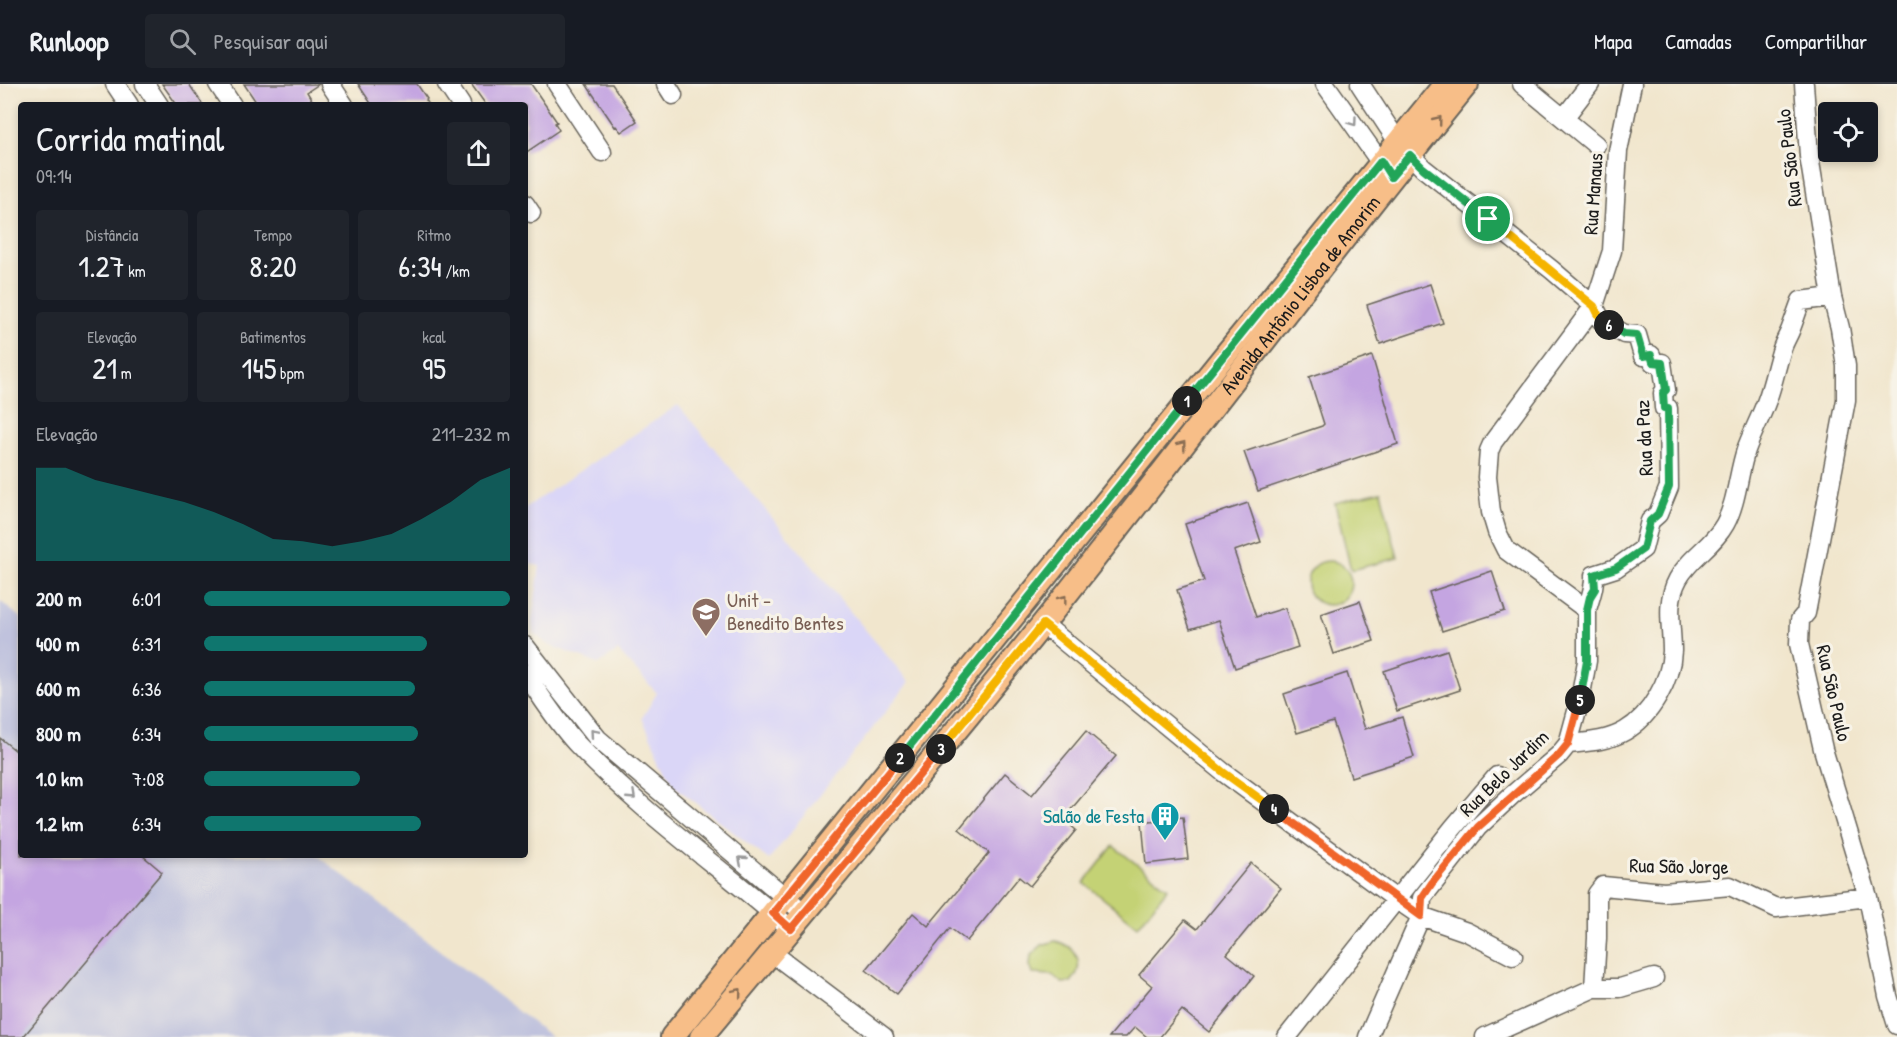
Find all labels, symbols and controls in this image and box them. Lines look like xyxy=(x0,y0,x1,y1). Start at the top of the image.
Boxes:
search box xyxy=(145,14,565,68)
text: Runloop xyxy=(30,22,109,60)
icon: search xyxy=(166,25,199,58)
text: Pesquisar aqui xyxy=(214,26,328,56)
text: Mapa xyxy=(1594,27,1632,56)
text: Camadas xyxy=(1665,27,1732,56)
text: Compartilhar xyxy=(1765,27,1867,56)
map controls xyxy=(1818,102,1878,162)
button: locate xyxy=(1818,102,1878,162)
street label: Rua São Paulo xyxy=(1769,108,1808,208)
one-way arrow xyxy=(1431,115,1442,126)
one-way arrow xyxy=(1346,116,1357,127)
text: Corrida matinal xyxy=(36,117,224,161)
button: share xyxy=(447,122,510,185)
street label: Rua Manaus xyxy=(1576,152,1609,236)
text: 09:14 xyxy=(36,162,72,189)
street label: Avenida Antônio Lisboa de Amorim xyxy=(1214,189,1386,400)
pin xyxy=(1462,193,1513,244)
icon: arrive xyxy=(1471,202,1504,235)
text: Distância xyxy=(86,224,138,246)
text: Tempo xyxy=(254,224,292,246)
text: Ritmo xyxy=(417,224,451,246)
text: 1.27 xyxy=(78,246,125,286)
text: 8:20 xyxy=(249,246,297,286)
text: 6:34 xyxy=(398,246,442,286)
text: km xyxy=(125,260,146,282)
text: /km xyxy=(442,260,470,282)
pin: 6 xyxy=(1594,310,1624,340)
text: 6 xyxy=(1606,314,1612,336)
text: Elevação xyxy=(87,326,137,348)
text: Batimentos xyxy=(240,326,306,348)
text: kcal xyxy=(422,326,446,348)
text: 21 xyxy=(92,348,117,388)
text: 145 xyxy=(242,348,276,388)
text: 95 xyxy=(422,348,446,388)
text: m xyxy=(117,362,132,384)
text: bpm xyxy=(276,362,304,384)
pin: 1 xyxy=(1172,386,1202,416)
text: 1 xyxy=(1184,390,1190,412)
street label: Rua da Paz xyxy=(1628,399,1659,477)
text: Elevação xyxy=(36,420,98,447)
text: 211–232 m xyxy=(432,420,510,447)
one-way arrow xyxy=(1175,441,1186,452)
text: 200 m xyxy=(36,585,81,612)
text: 6:01 xyxy=(132,585,161,612)
place label: Unit - Benedito Bentes xyxy=(727,586,844,636)
one-way arrow xyxy=(1055,594,1066,605)
school or university icon: Unit - Benedito Bentes xyxy=(690,596,722,638)
text: 400 m xyxy=(36,630,80,657)
text: 6:31 xyxy=(132,630,161,657)
street label: Rua São Paulo xyxy=(1810,642,1859,744)
text: 600 m xyxy=(36,675,80,702)
text: 6:36 xyxy=(132,675,162,702)
pin: 5 xyxy=(1565,685,1595,715)
text: 5 xyxy=(1577,689,1583,711)
text: 800 m xyxy=(36,720,81,747)
text: 6:34 xyxy=(132,720,161,747)
street label: Rua Belo Jardim xyxy=(1453,723,1554,822)
one-way arrow xyxy=(590,729,601,740)
pin: 3 xyxy=(926,734,956,764)
text: 3 xyxy=(937,738,945,760)
pin: 2 xyxy=(885,743,915,773)
text: 2 xyxy=(896,747,904,769)
text: 1.0 km xyxy=(36,765,83,792)
text: 7:08 xyxy=(132,765,164,792)
one-way arrow xyxy=(625,789,636,800)
pin: 4 xyxy=(1259,794,1289,824)
text: 4 xyxy=(1271,798,1277,820)
building icon: Salão de Festa xyxy=(1149,800,1181,842)
place label: Salão de Festa xyxy=(1043,802,1144,829)
text: 1.2 km xyxy=(36,810,83,837)
text: 6:34 xyxy=(132,810,161,837)
street label: Rua São Jorge xyxy=(1629,851,1729,880)
one-way arrow xyxy=(738,856,749,867)
one-way arrow xyxy=(731,988,742,999)

